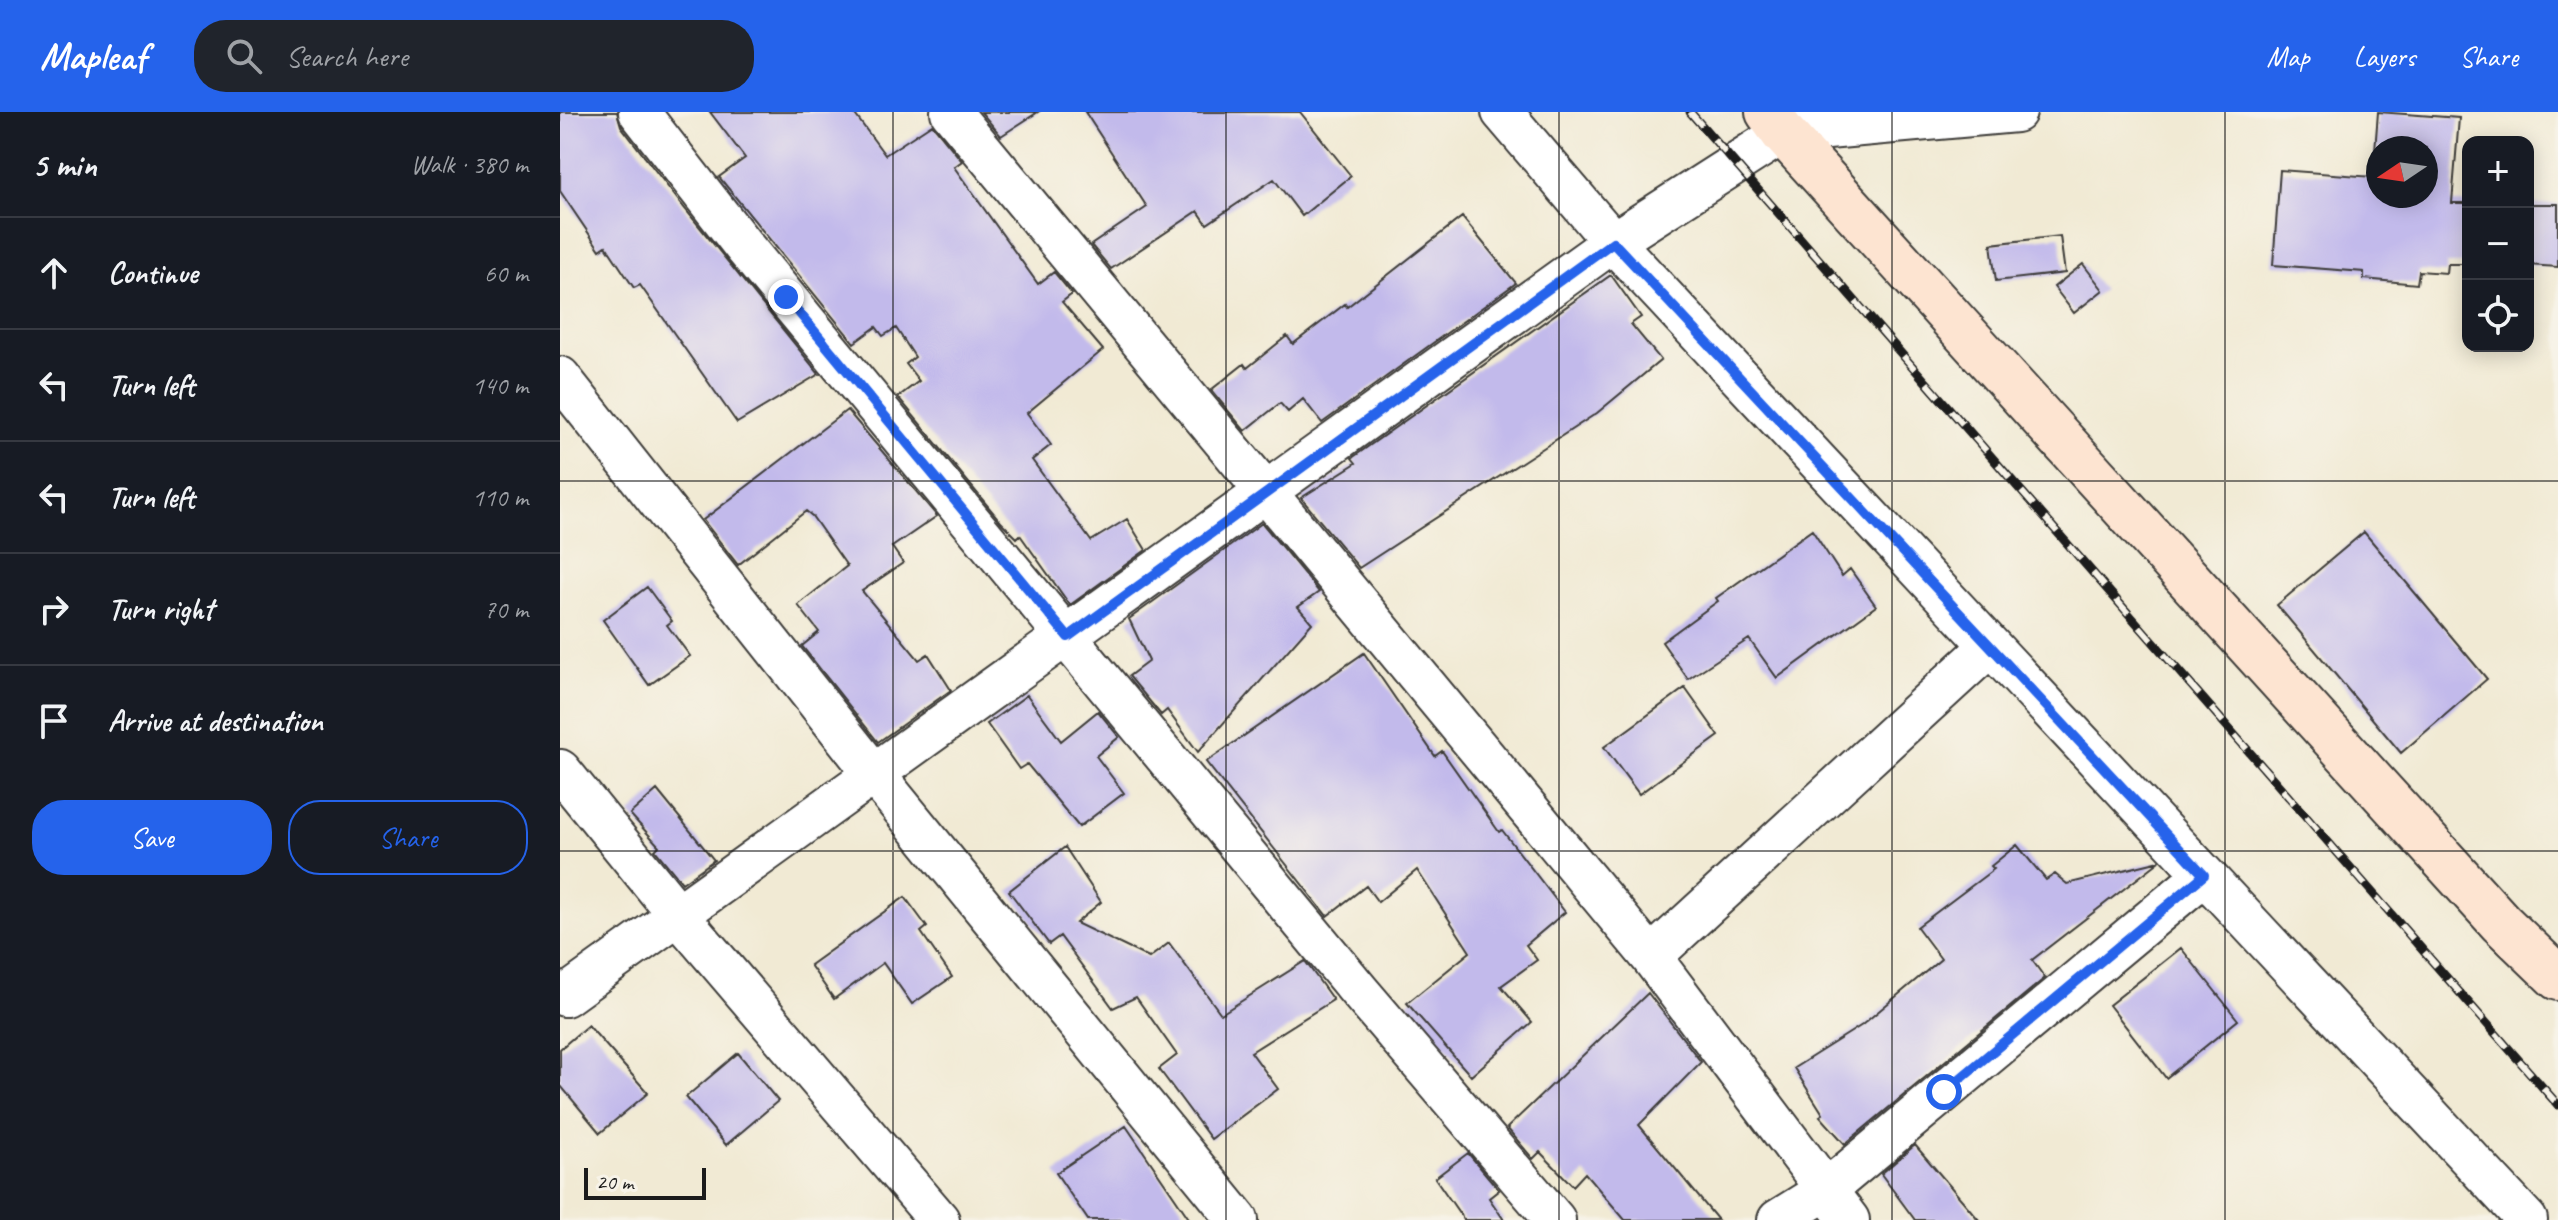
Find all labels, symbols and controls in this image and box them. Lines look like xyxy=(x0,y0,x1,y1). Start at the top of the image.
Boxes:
search box xyxy=(194,20,754,92)
text: Mapleaf xyxy=(40,33,146,80)
icon: search xyxy=(222,34,266,78)
text: Search here xyxy=(286,37,408,75)
text: Map xyxy=(2267,39,2310,74)
text: Layers xyxy=(2354,39,2415,74)
text: Share xyxy=(2459,39,2518,74)
north arrow xyxy=(2366,136,2438,208)
map controls xyxy=(2462,136,2534,352)
button: + xyxy=(2462,136,2534,208)
text: 5 min xyxy=(32,143,97,186)
text: Walk · 380 m xyxy=(411,148,528,181)
button: − xyxy=(2462,208,2534,280)
icon: ahead xyxy=(32,251,76,295)
text: Continue xyxy=(108,254,198,292)
text: 60 m xyxy=(484,257,528,290)
route end xyxy=(768,279,804,315)
button: locate xyxy=(2462,280,2534,352)
icon: left xyxy=(32,363,76,407)
text: Turn left xyxy=(108,366,195,404)
text: 140 m xyxy=(472,369,528,402)
icon: left xyxy=(32,475,76,519)
text: Turn left xyxy=(108,478,195,516)
text: 110 m xyxy=(472,481,528,514)
icon: right xyxy=(32,587,76,631)
text: Turn right xyxy=(108,590,213,628)
text: 70 m xyxy=(484,593,528,626)
icon: arrive xyxy=(32,699,76,743)
text: Arrive at destination xyxy=(108,702,323,740)
button: Save xyxy=(32,800,272,875)
button: Share xyxy=(288,800,528,875)
route start xyxy=(1926,1074,1962,1110)
scale bar xyxy=(584,1164,706,1200)
text: 20 m xyxy=(596,1168,633,1196)

